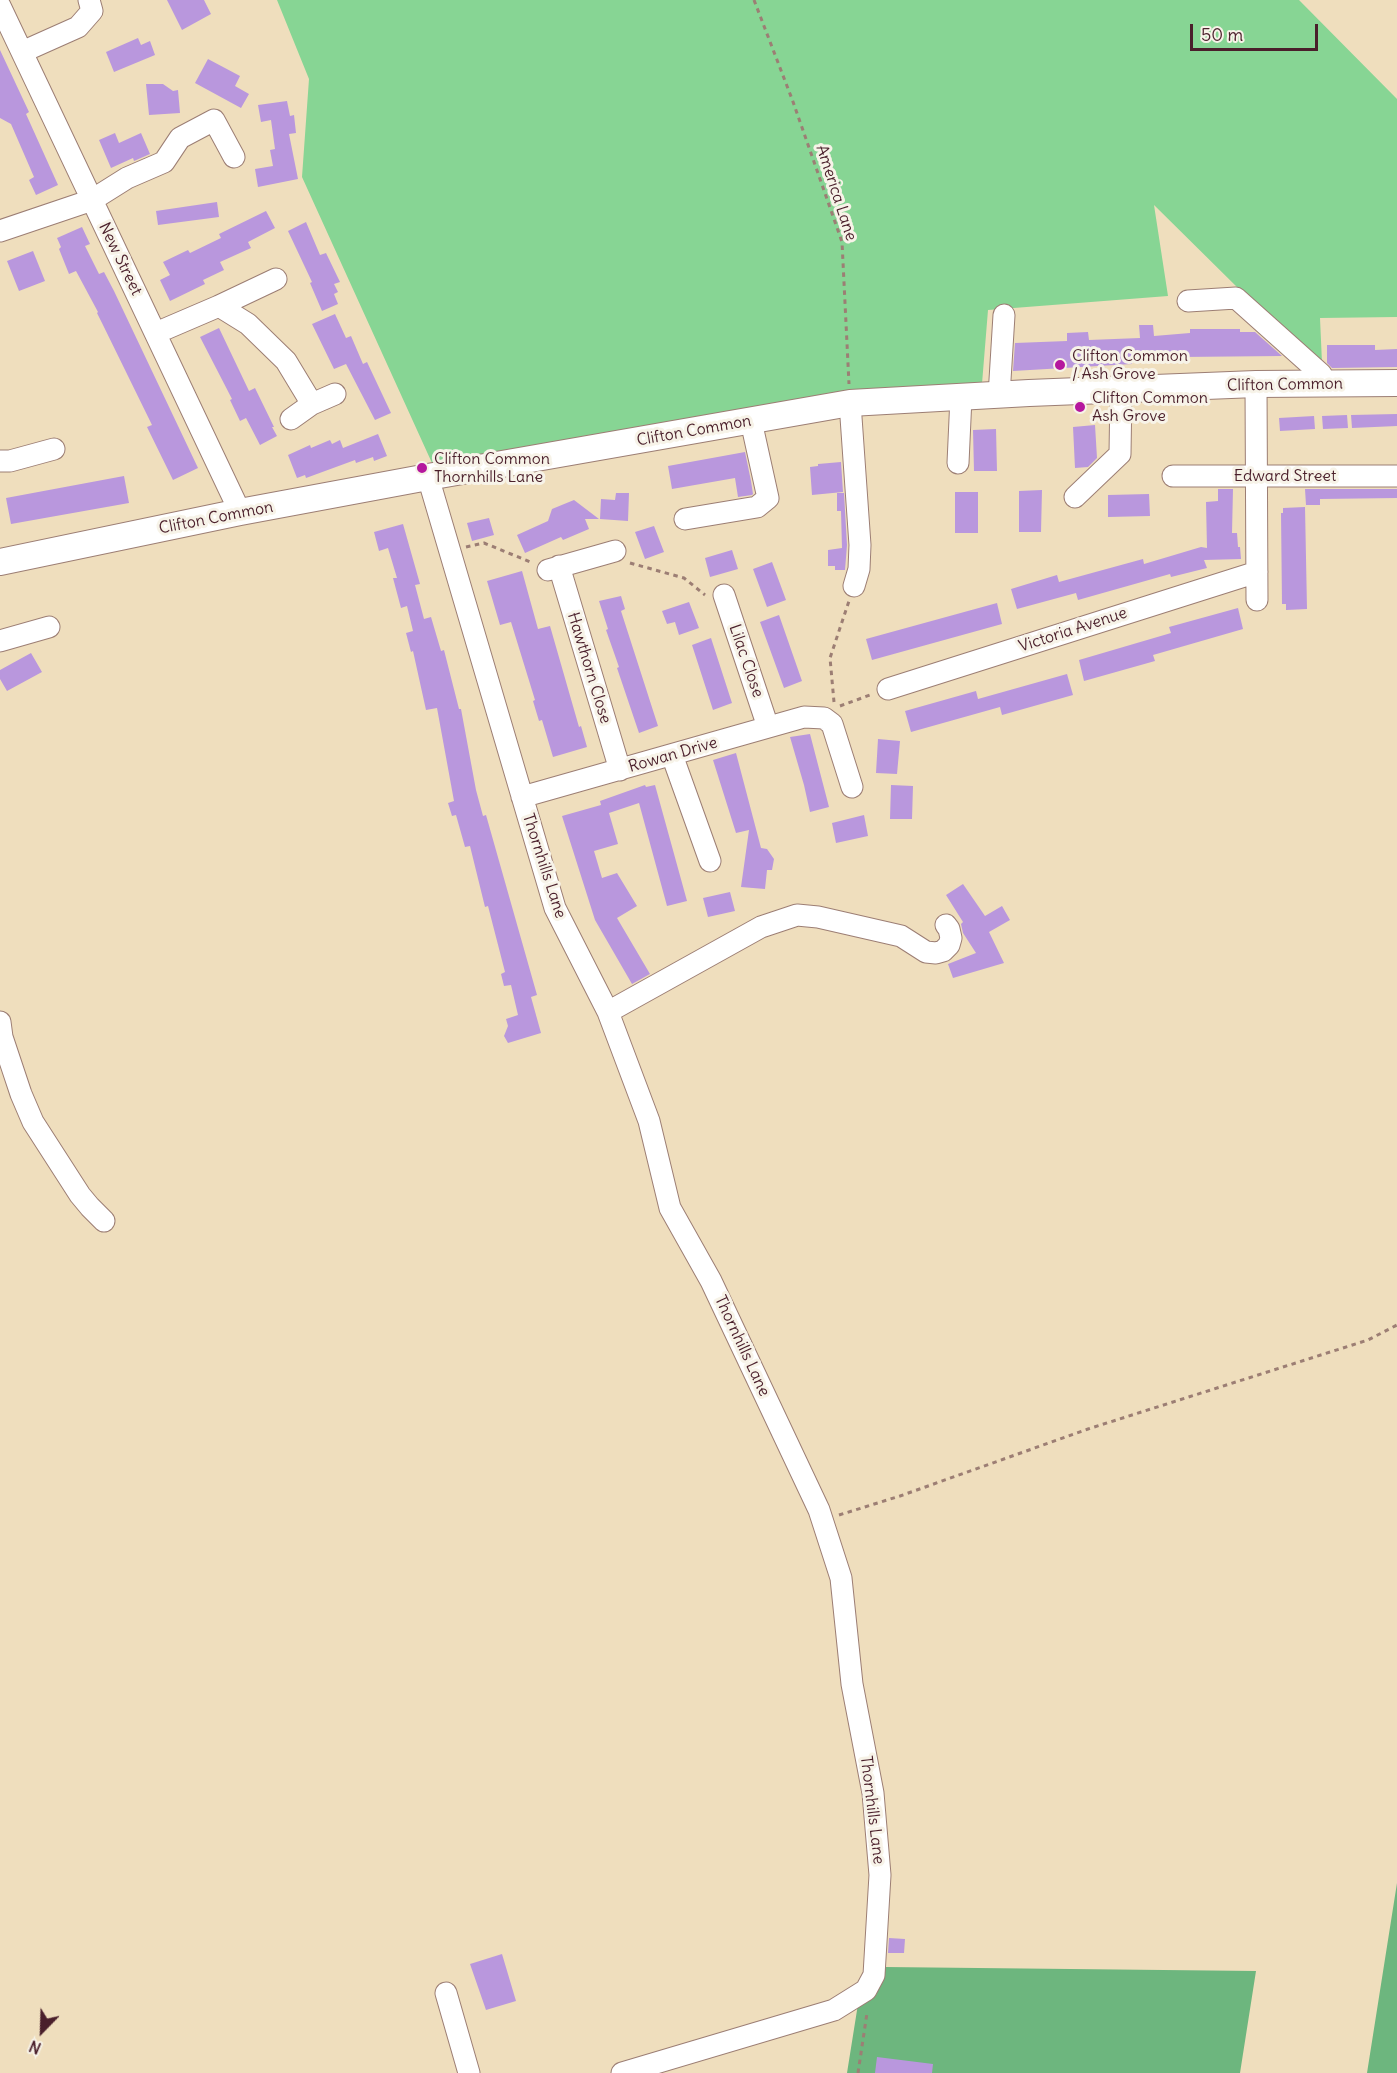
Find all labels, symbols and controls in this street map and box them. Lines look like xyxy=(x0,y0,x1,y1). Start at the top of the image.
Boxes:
scale bar xyxy=(1193,12,1320,50)
text: 50 m xyxy=(1201,23,1243,46)
street label: America Lane xyxy=(811,143,861,243)
street label: New Street xyxy=(94,219,146,299)
place label: Clifton Common / Ash Grove xyxy=(1072,346,1188,384)
marker: Clifton Common / Ash Grove xyxy=(1053,358,1067,372)
street label: Clifton Common xyxy=(1227,374,1343,396)
place label: Clifton Common Ash Grove xyxy=(1092,388,1208,426)
marker: Clifton Common Ash Grove xyxy=(1073,400,1087,414)
street label: Clifton Common xyxy=(635,411,753,451)
place label: Clifton Common Thornhills Lane xyxy=(434,449,550,487)
marker: Clifton Common Thornhills Lane xyxy=(415,461,429,475)
street label: Edward Street xyxy=(1234,466,1336,486)
street label: Clifton Common xyxy=(157,498,275,538)
street label: Victoria Avenue xyxy=(1016,603,1130,657)
street label: Hawthorn Close xyxy=(563,610,615,726)
street label: Lilac Close xyxy=(725,622,767,700)
street label: Rowan Drive xyxy=(626,733,720,777)
street label: Thornhills Lane xyxy=(518,811,570,921)
street label: Thornhills Lane xyxy=(710,1293,774,1399)
street label: Thornhills Lane xyxy=(856,1755,888,1865)
north arrow xyxy=(12,2001,72,2061)
text: N xyxy=(26,2036,44,2059)

